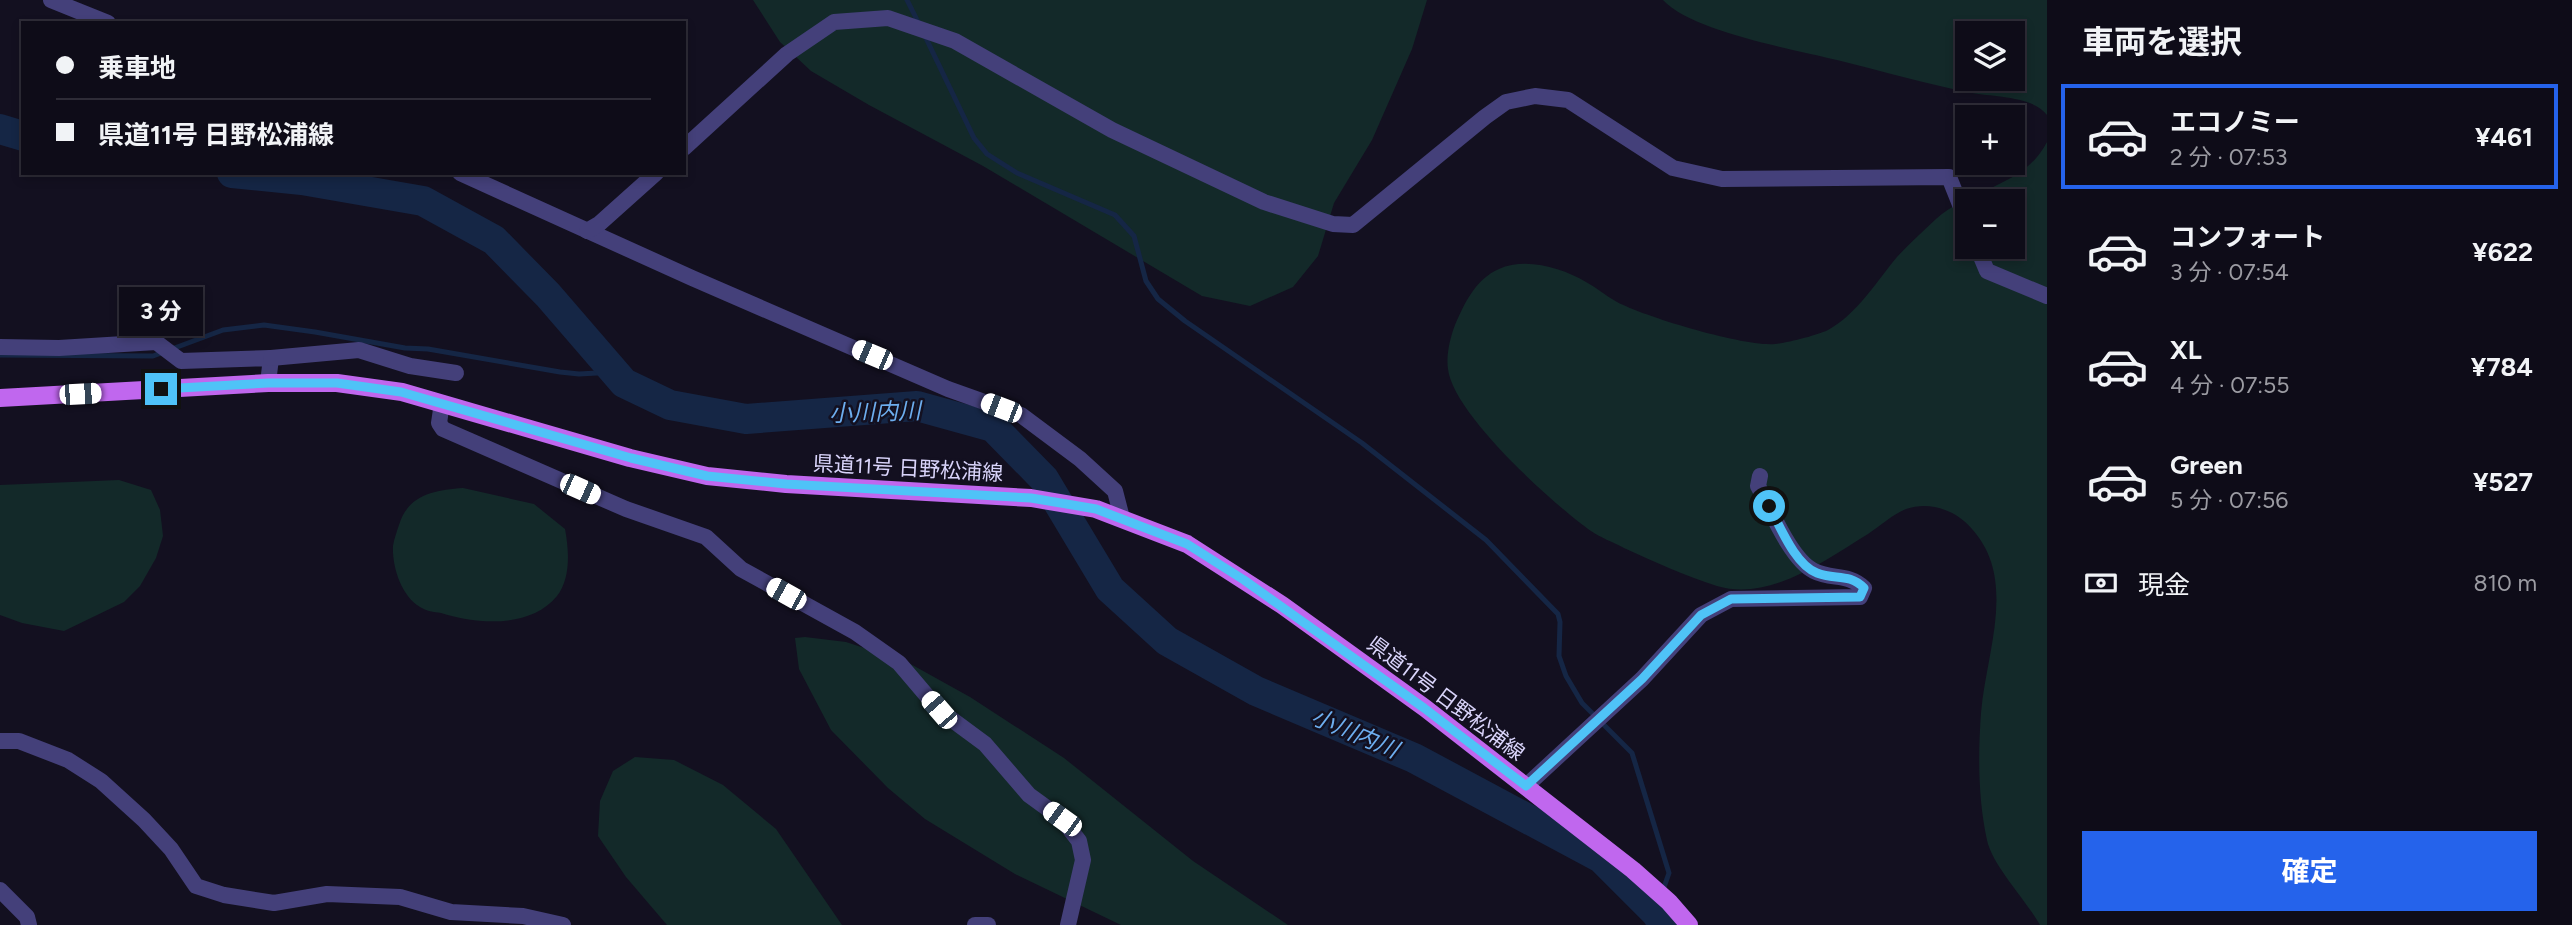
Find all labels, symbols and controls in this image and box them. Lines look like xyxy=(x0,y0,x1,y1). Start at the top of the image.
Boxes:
map controls xyxy=(1955,21,2025,259)
button: layers xyxy=(1955,21,2025,91)
text: 車両を選択 xyxy=(2082,23,2242,61)
text: 乗車地 xyxy=(98,52,176,84)
button: + xyxy=(1955,105,2025,175)
icon: car xyxy=(2086,105,2149,168)
text: エコノミー xyxy=(2170,106,2300,138)
text: 県道11号 日野松浦線 xyxy=(98,119,334,151)
text: ¥461 xyxy=(2475,121,2533,153)
text: 2 分 · 07:53 xyxy=(2170,143,2287,171)
button: − xyxy=(1955,189,2025,259)
icon: car xyxy=(2086,220,2149,283)
text: コンフォート xyxy=(2170,221,2325,253)
text: ¥622 xyxy=(2472,236,2533,268)
text: 3 分 · 07:54 xyxy=(2170,258,2289,286)
callout: 3 分 xyxy=(119,288,203,336)
text: 3 分 xyxy=(140,297,182,325)
text: XL xyxy=(2170,334,2202,366)
icon: car xyxy=(2086,335,2149,398)
car xyxy=(849,337,896,373)
text: ¥784 xyxy=(2471,351,2533,383)
text: 4 分 · 07:55 xyxy=(2170,371,2290,399)
route end xyxy=(145,373,177,405)
car xyxy=(59,382,102,406)
car xyxy=(978,391,1025,425)
water label: 小川内川 xyxy=(829,396,924,428)
text: Green xyxy=(2170,449,2243,481)
icon: car xyxy=(2086,450,2149,513)
street label: 県道11号 日野松浦線 xyxy=(812,451,1004,485)
text: ¥527 xyxy=(2473,466,2533,498)
car xyxy=(557,471,604,507)
text: 5 分 · 07:56 xyxy=(2170,486,2288,514)
route start xyxy=(1753,490,1785,522)
icon: cash xyxy=(2082,564,2120,602)
text: 現金 xyxy=(2138,569,2190,601)
text: 810 m xyxy=(2473,569,2537,597)
car xyxy=(763,575,810,613)
street label: 県道11号 日野松浦線 xyxy=(1362,631,1530,765)
car xyxy=(918,687,961,733)
water label: 小川内川 xyxy=(1307,702,1406,765)
car xyxy=(1039,798,1086,840)
button: 確定 xyxy=(2082,831,2537,911)

